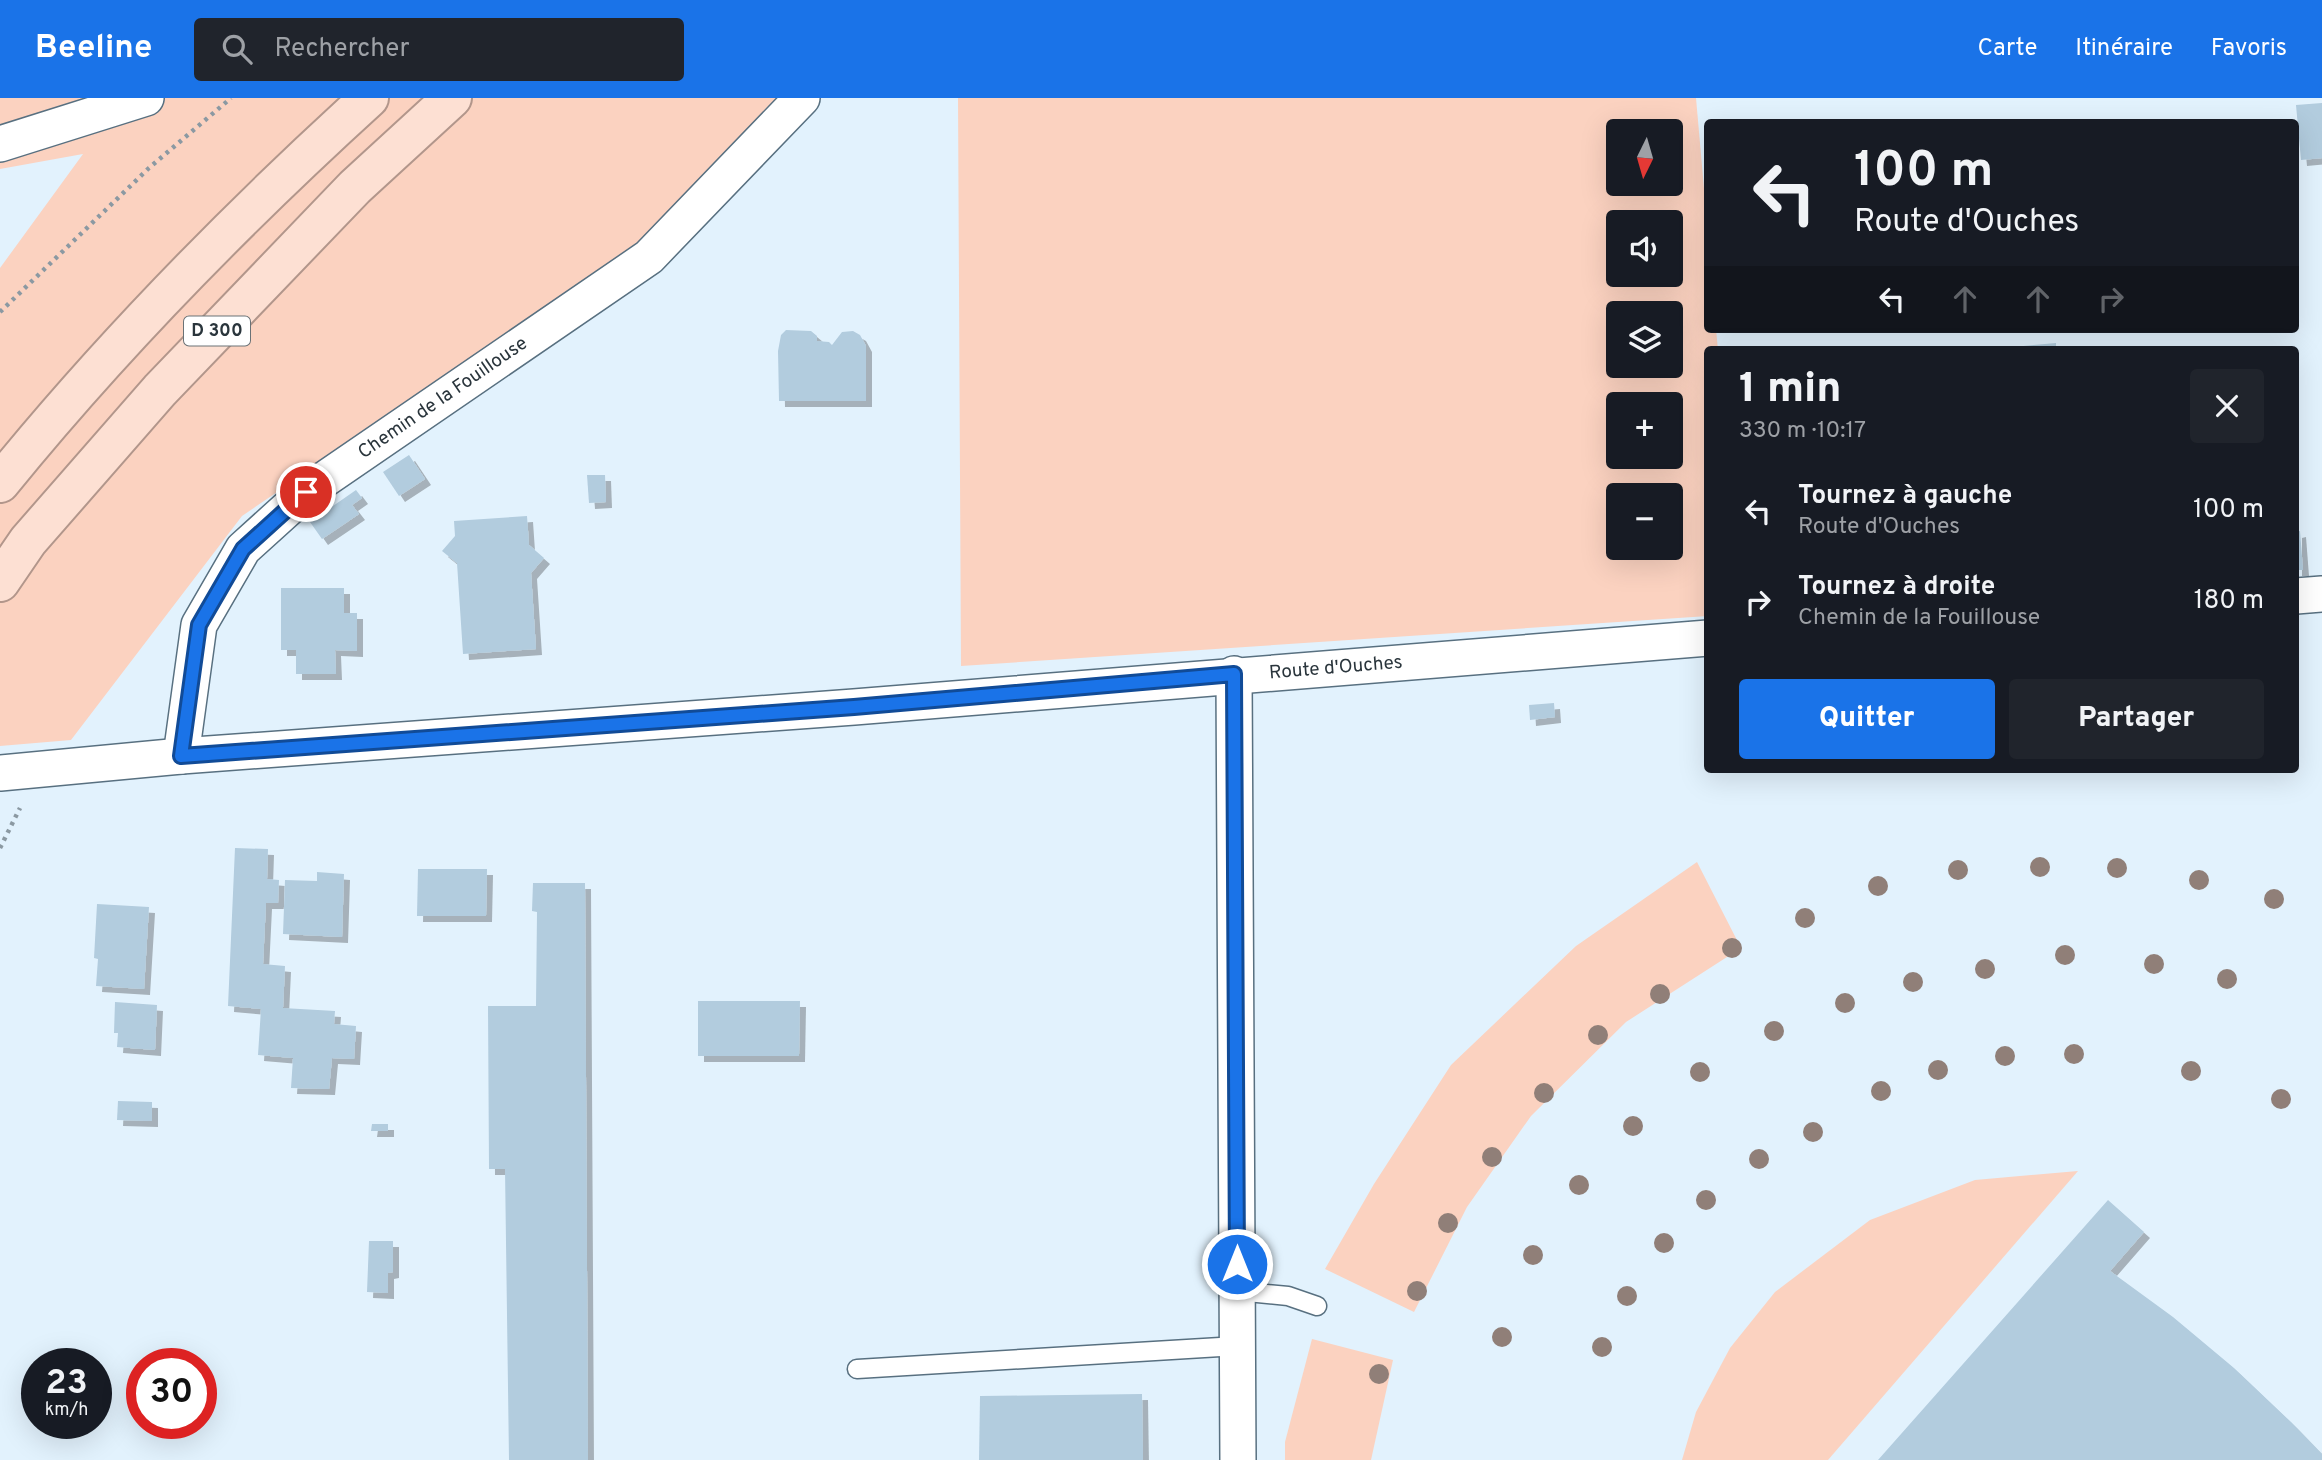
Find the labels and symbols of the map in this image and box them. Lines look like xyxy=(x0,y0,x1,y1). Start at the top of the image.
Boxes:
north arrow xyxy=(1606,119,1684,196)
road number: D 300 xyxy=(184,316,250,345)
street label: Chemin de la Fouillouse xyxy=(354,332,532,465)
pin xyxy=(276,462,336,522)
street label: Route d'Ouches xyxy=(1268,651,1404,685)
position arrow xyxy=(1200,1227,1274,1301)
speed limit sign: 30 xyxy=(126,1348,217,1439)

